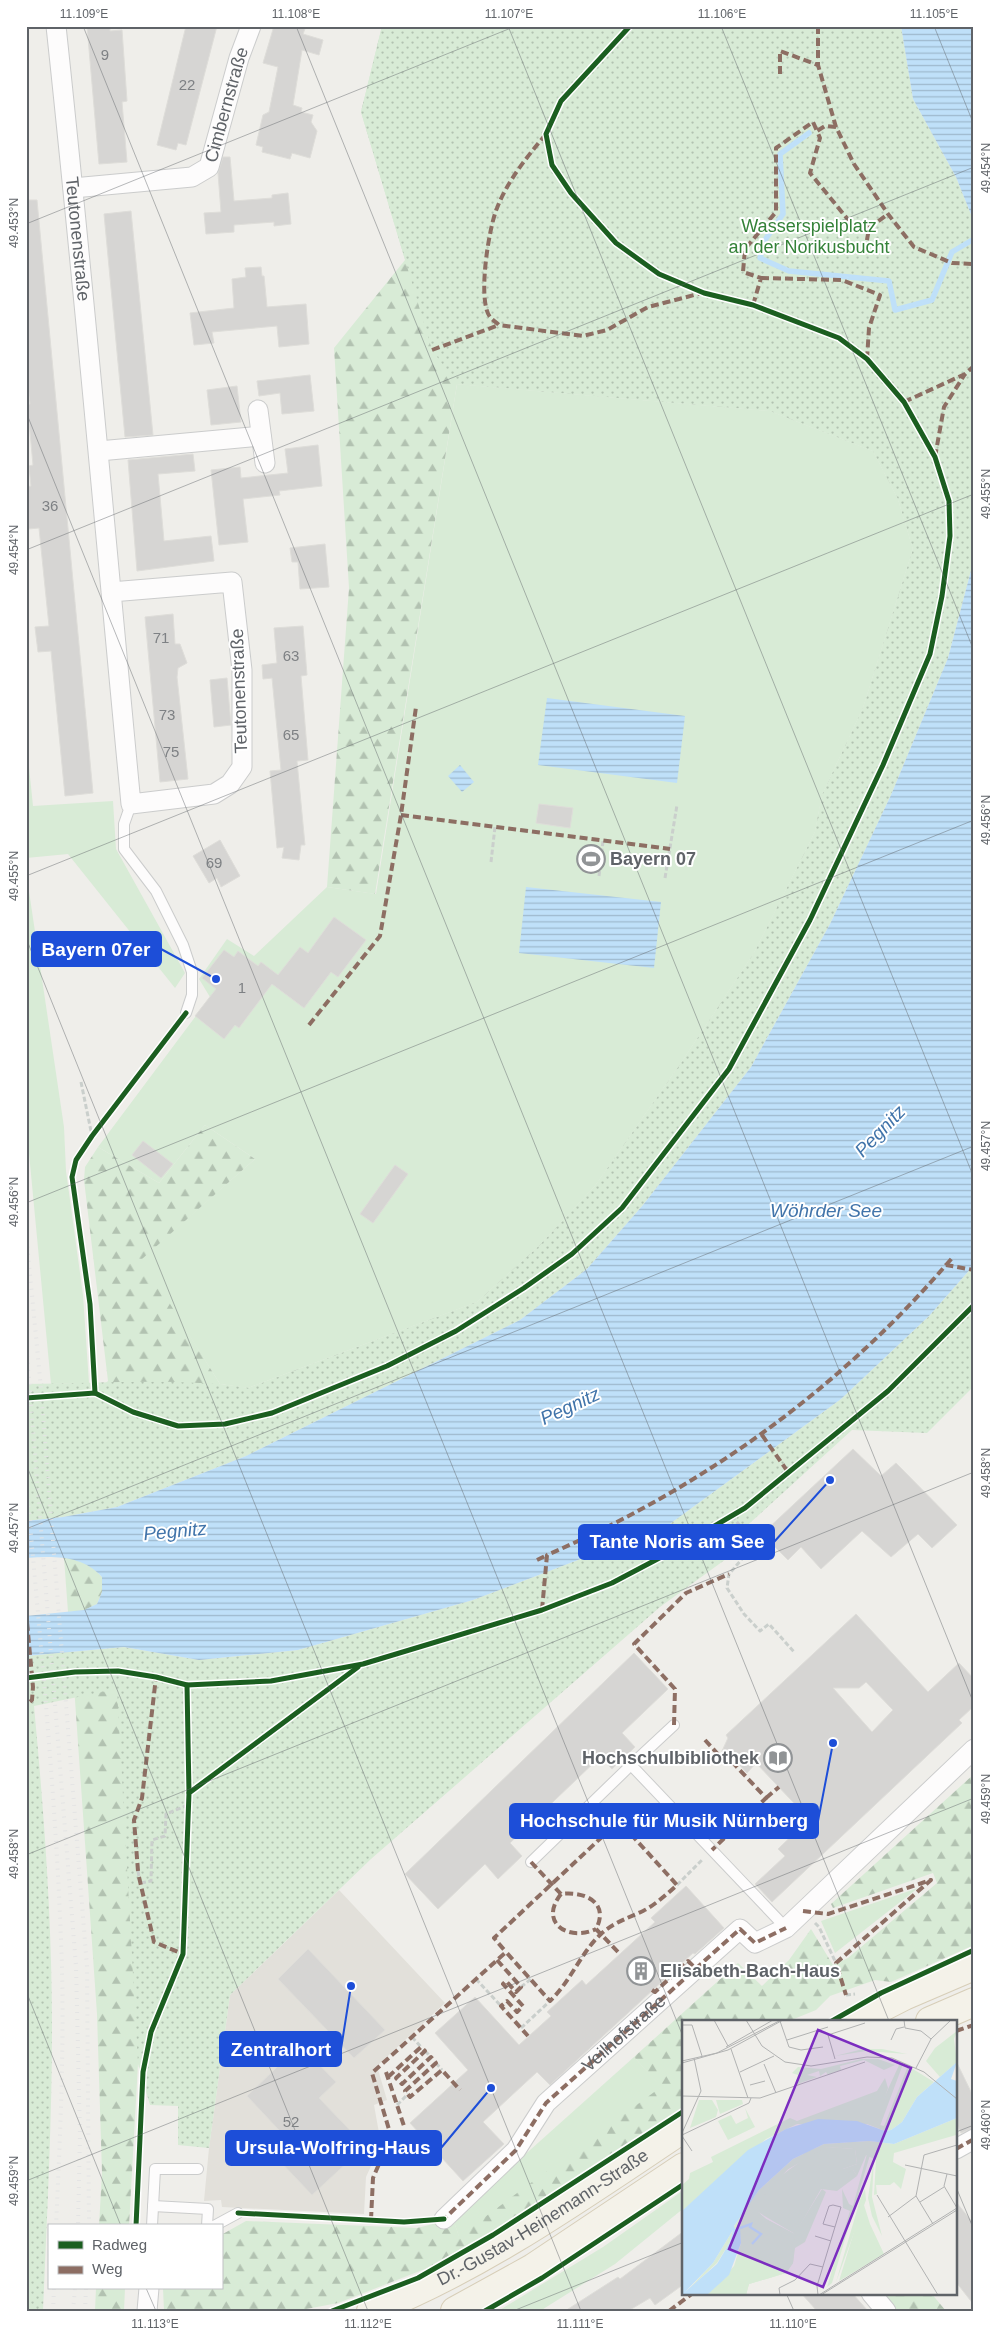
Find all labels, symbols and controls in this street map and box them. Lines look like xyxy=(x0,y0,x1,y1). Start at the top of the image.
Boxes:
text: 11.109°E xyxy=(60,7,108,21)
text: 11.108°E xyxy=(272,7,320,21)
text: 11.107°E xyxy=(485,7,533,21)
text: 11.106°E xyxy=(698,7,746,21)
text: 11.105°E xyxy=(910,7,958,21)
street label: Cimbernstraße xyxy=(201,44,252,165)
house number: 9 xyxy=(101,46,109,63)
house number: 22 xyxy=(179,76,195,93)
text: 49.454°N xyxy=(979,143,993,193)
street label: Teutonenstraße xyxy=(62,176,94,302)
text: 49.453°N xyxy=(7,198,21,248)
park label: Wasserspielplatz an der Norikusbucht xyxy=(728,216,890,257)
text: 49.455°N xyxy=(979,469,993,519)
house number: 36 xyxy=(42,497,58,514)
text: 49.454°N xyxy=(7,525,21,575)
street label: Teutonenstraße xyxy=(227,628,251,754)
house number: 71 xyxy=(153,629,169,646)
house number: 63 xyxy=(283,647,299,664)
house number: 73 xyxy=(159,706,175,723)
house number: 65 xyxy=(283,726,299,743)
house number: 75 xyxy=(163,743,179,760)
text: 49.456°N xyxy=(979,795,993,845)
sports icon: Bayern 07 xyxy=(576,844,606,874)
place label: Bayern 07 xyxy=(610,849,696,869)
text: 49.455°N xyxy=(7,851,21,901)
house number: 69 xyxy=(206,854,222,871)
callout: Bayern 07er xyxy=(32,932,161,966)
text: Bayern 07er xyxy=(42,939,151,960)
house number: 1 xyxy=(238,979,246,996)
water label: Pegnitz xyxy=(850,1101,910,1161)
text: 49.457°N xyxy=(979,1121,993,1171)
text: 49.456°N xyxy=(7,1177,21,1227)
water label: Wöhrder See xyxy=(770,1200,882,1221)
water label: Pegnitz xyxy=(537,1383,604,1429)
text: 49.458°N xyxy=(979,1448,993,1498)
text: 49.457°N xyxy=(7,1503,21,1553)
water label: Pegnitz xyxy=(143,1518,208,1544)
callout: Tante Noris am See xyxy=(579,1525,774,1559)
text: Tante Noris am See xyxy=(590,1531,764,1552)
library icon: Hochschulbibliothek xyxy=(763,1743,793,1773)
place label: Hochschulbibliothek xyxy=(582,1748,760,1768)
text: 49.459°N xyxy=(979,1774,993,1824)
callout: Hochschule für Musik Nürnberg xyxy=(510,1804,818,1838)
text: Hochschule für Musik Nürnberg xyxy=(520,1810,808,1831)
text: 49.458°N xyxy=(7,1829,21,1879)
building icon: Elisabeth-Bach-Haus xyxy=(626,1956,656,1986)
place label: Elisabeth-Bach-Haus xyxy=(660,1961,840,1981)
street label: Veilhofstraße xyxy=(578,1991,670,2076)
inset map xyxy=(682,2020,958,2294)
callout: Zentralhort xyxy=(220,2032,341,2066)
text: Zentralhort xyxy=(231,2039,332,2060)
text: 49.460°N xyxy=(979,2100,993,2150)
house number: 52 xyxy=(283,2113,299,2130)
callout: Ursula-Wolfring-Haus xyxy=(226,2131,441,2165)
text: Ursula-Wolfring-Haus xyxy=(236,2137,430,2158)
street label: Dr.-Gustav-Heinemann-Straße xyxy=(434,2145,652,2290)
text: 49.459°N xyxy=(7,2156,21,2206)
legend xyxy=(48,2224,222,2290)
text: Radweg xyxy=(92,2236,147,2253)
text: Weg xyxy=(92,2260,123,2277)
text: 11.113°E xyxy=(131,2317,179,2331)
text: 11.112°E xyxy=(344,2317,392,2331)
text: 11.111°E xyxy=(557,2317,603,2331)
text: 11.110°E xyxy=(769,2317,817,2331)

